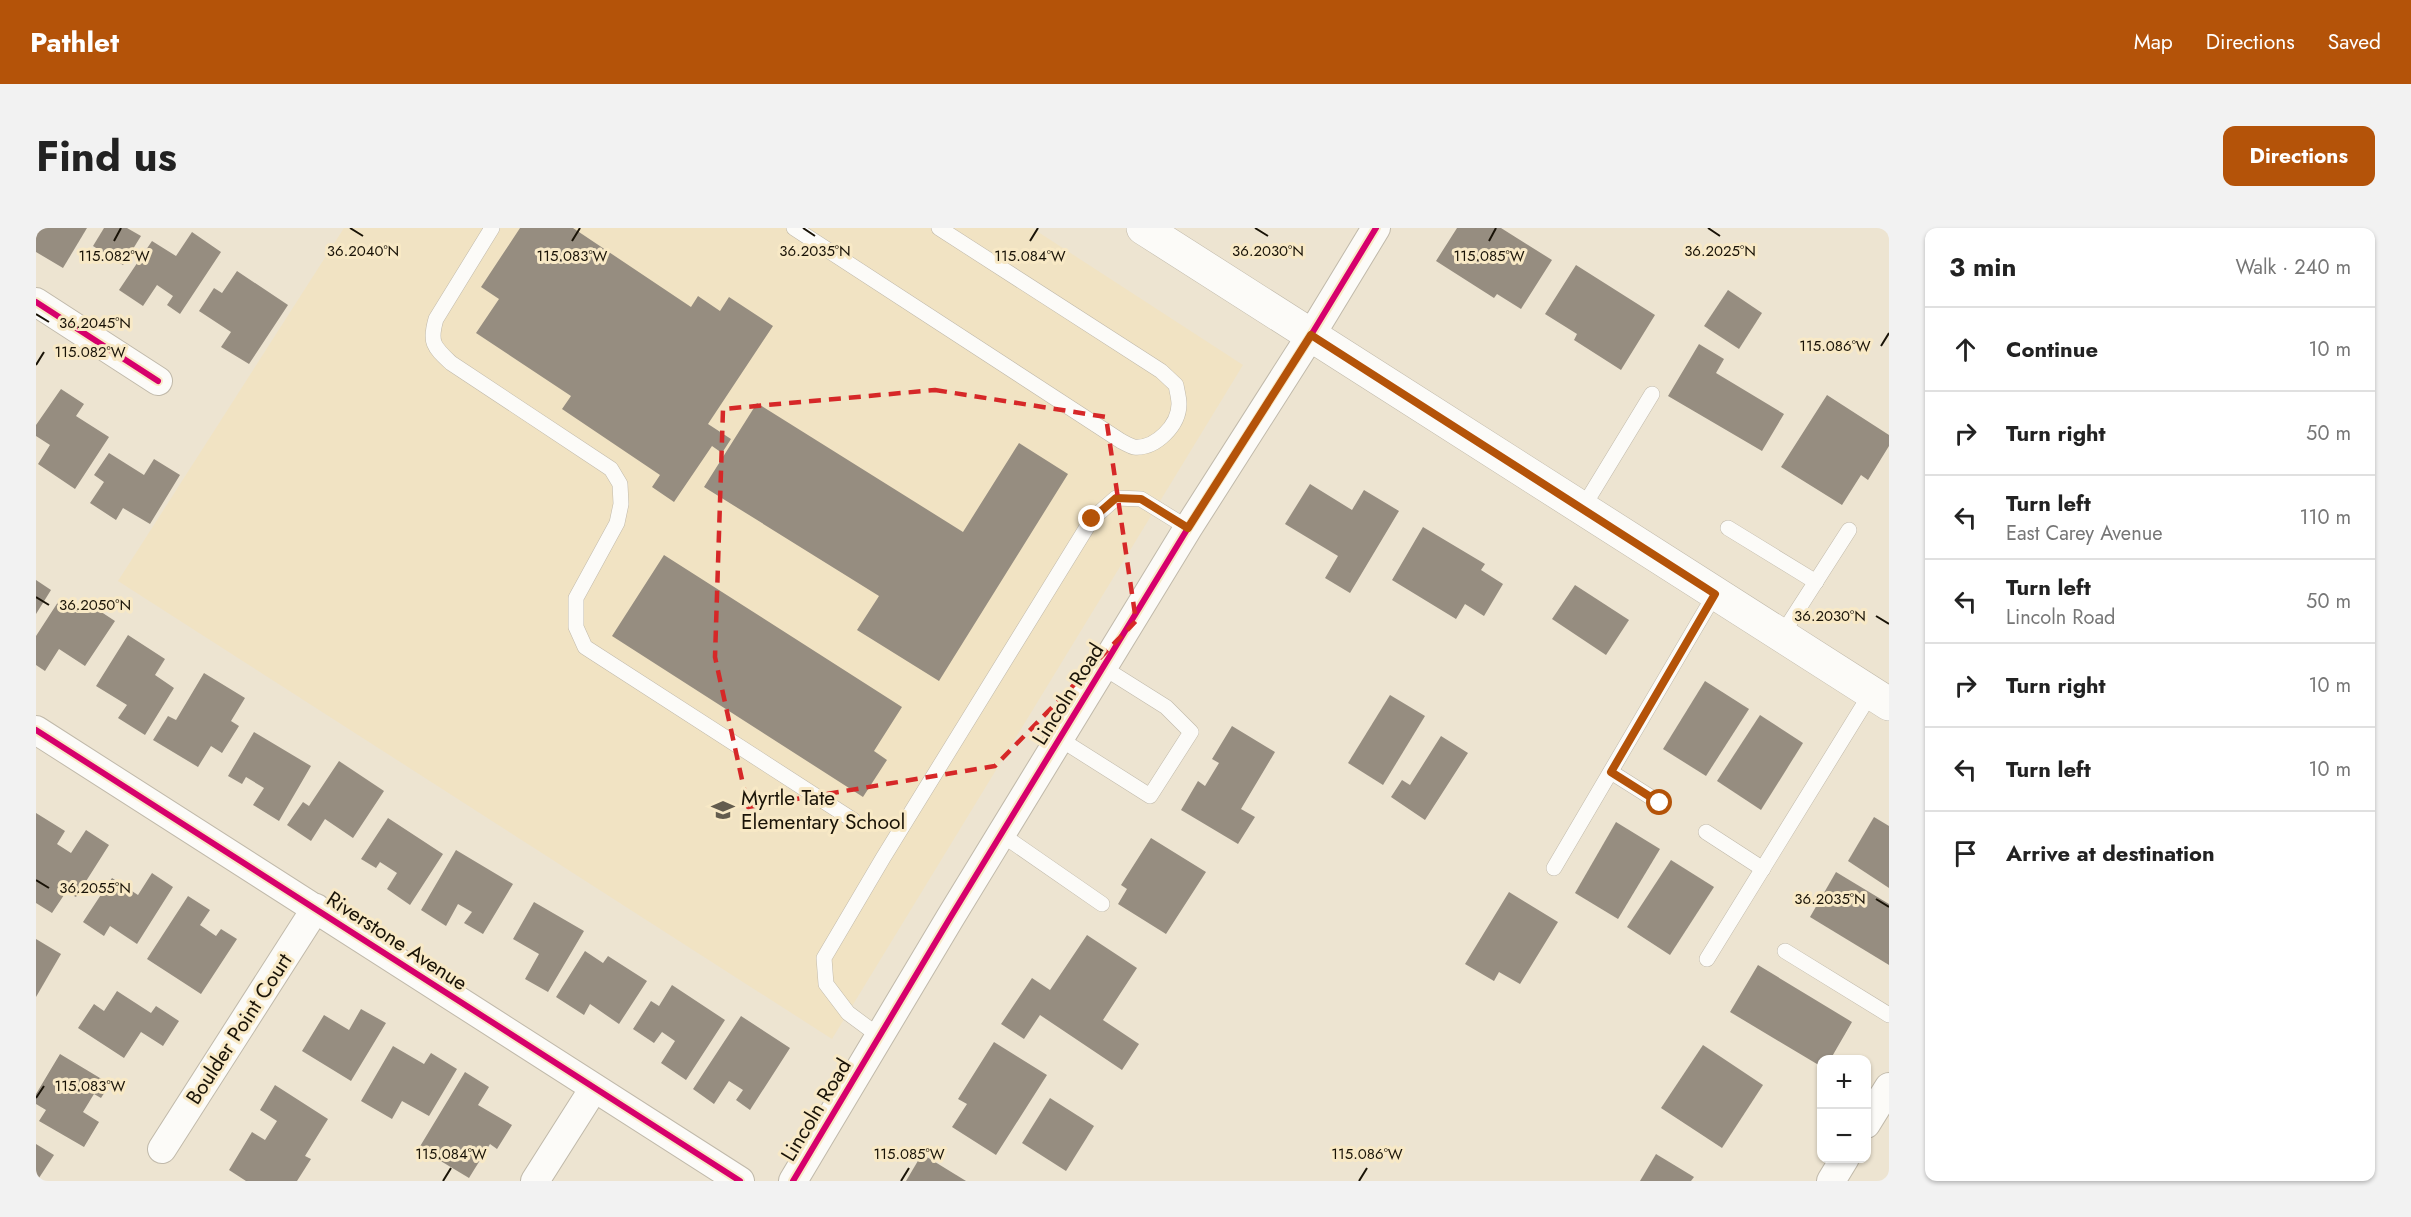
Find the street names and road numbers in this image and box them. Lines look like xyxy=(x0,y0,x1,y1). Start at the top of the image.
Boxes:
street label: Lincoln Road xyxy=(1025,637,1111,751)
street label: Riverstone Avenue xyxy=(321,884,474,998)
street label: Boulder Point Court xyxy=(179,948,299,1110)
street label: Lincoln Road xyxy=(774,1053,858,1167)

